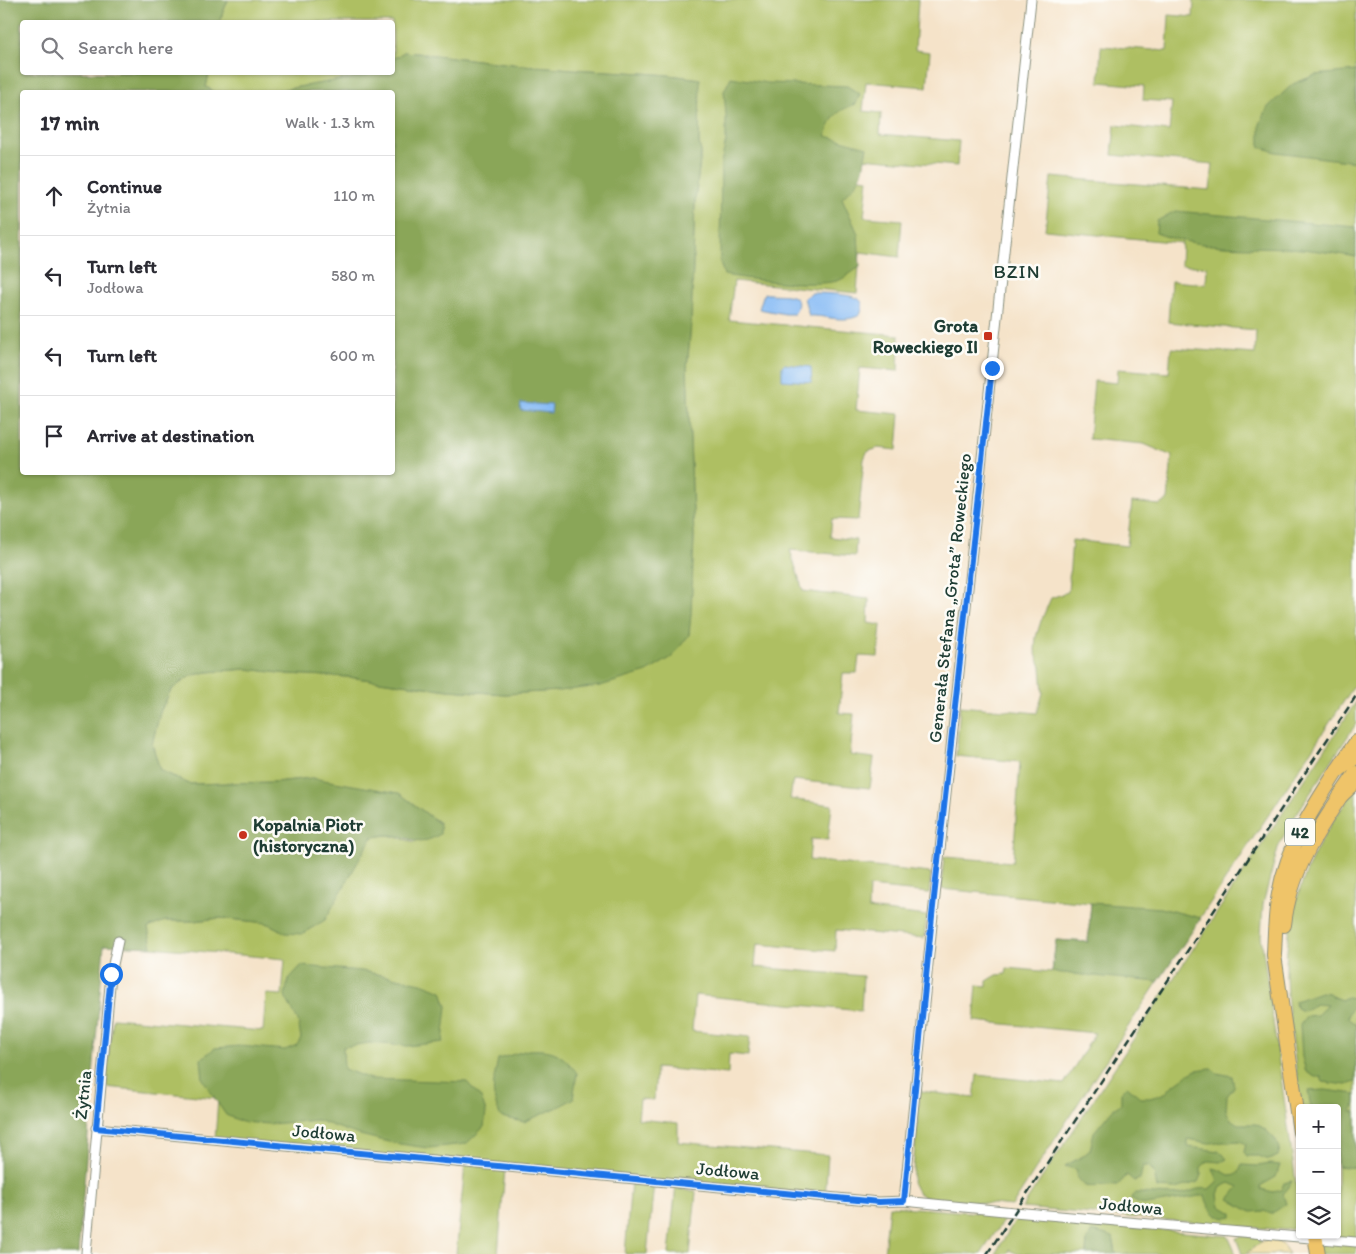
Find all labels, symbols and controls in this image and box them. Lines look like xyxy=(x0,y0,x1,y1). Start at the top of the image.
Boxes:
search box xyxy=(20,20,395,75)
icon: search xyxy=(38,34,66,62)
text: Search here xyxy=(78,36,173,59)
text: 17 min xyxy=(40,110,99,135)
text: Walk · 1.3 km xyxy=(285,113,375,132)
text: Continue xyxy=(87,175,162,198)
icon: ahead xyxy=(40,182,68,210)
text: 110 m xyxy=(333,186,375,205)
text: Żytnia xyxy=(87,198,131,217)
text: Turn left xyxy=(87,255,157,278)
district label: BZIN xyxy=(994,260,1041,283)
icon: left xyxy=(40,262,68,290)
text: 580 m xyxy=(331,266,375,285)
text: Jodłowa xyxy=(87,278,143,297)
place label: Grota Roweckiego II xyxy=(873,315,978,358)
marker: Grota Roweckiego II xyxy=(982,330,994,342)
icon: left xyxy=(40,342,68,370)
text: Turn left xyxy=(87,344,157,367)
text: 600 m xyxy=(330,346,375,365)
route end xyxy=(981,357,1004,380)
icon: arrive xyxy=(40,422,68,450)
text: Arrive at destination xyxy=(87,424,254,447)
street label: Generała Stefana „Grota” Roweckiego xyxy=(924,452,976,744)
place label: Kopalnia Piotr (historyczna) xyxy=(253,814,364,857)
road number: 42 xyxy=(1285,819,1315,846)
marker: Kopalnia Piotr (historyczna) xyxy=(237,829,249,841)
route start xyxy=(100,963,123,986)
street label: Żytnia xyxy=(69,1069,97,1121)
map controls xyxy=(1296,1104,1341,1239)
button: + xyxy=(1296,1104,1341,1149)
street label: Jodłowa xyxy=(291,1119,357,1147)
button: − xyxy=(1296,1149,1341,1194)
street label: Jodłowa xyxy=(695,1157,761,1185)
street label: Jodłowa xyxy=(1098,1192,1164,1220)
button: layers xyxy=(1296,1194,1341,1239)

